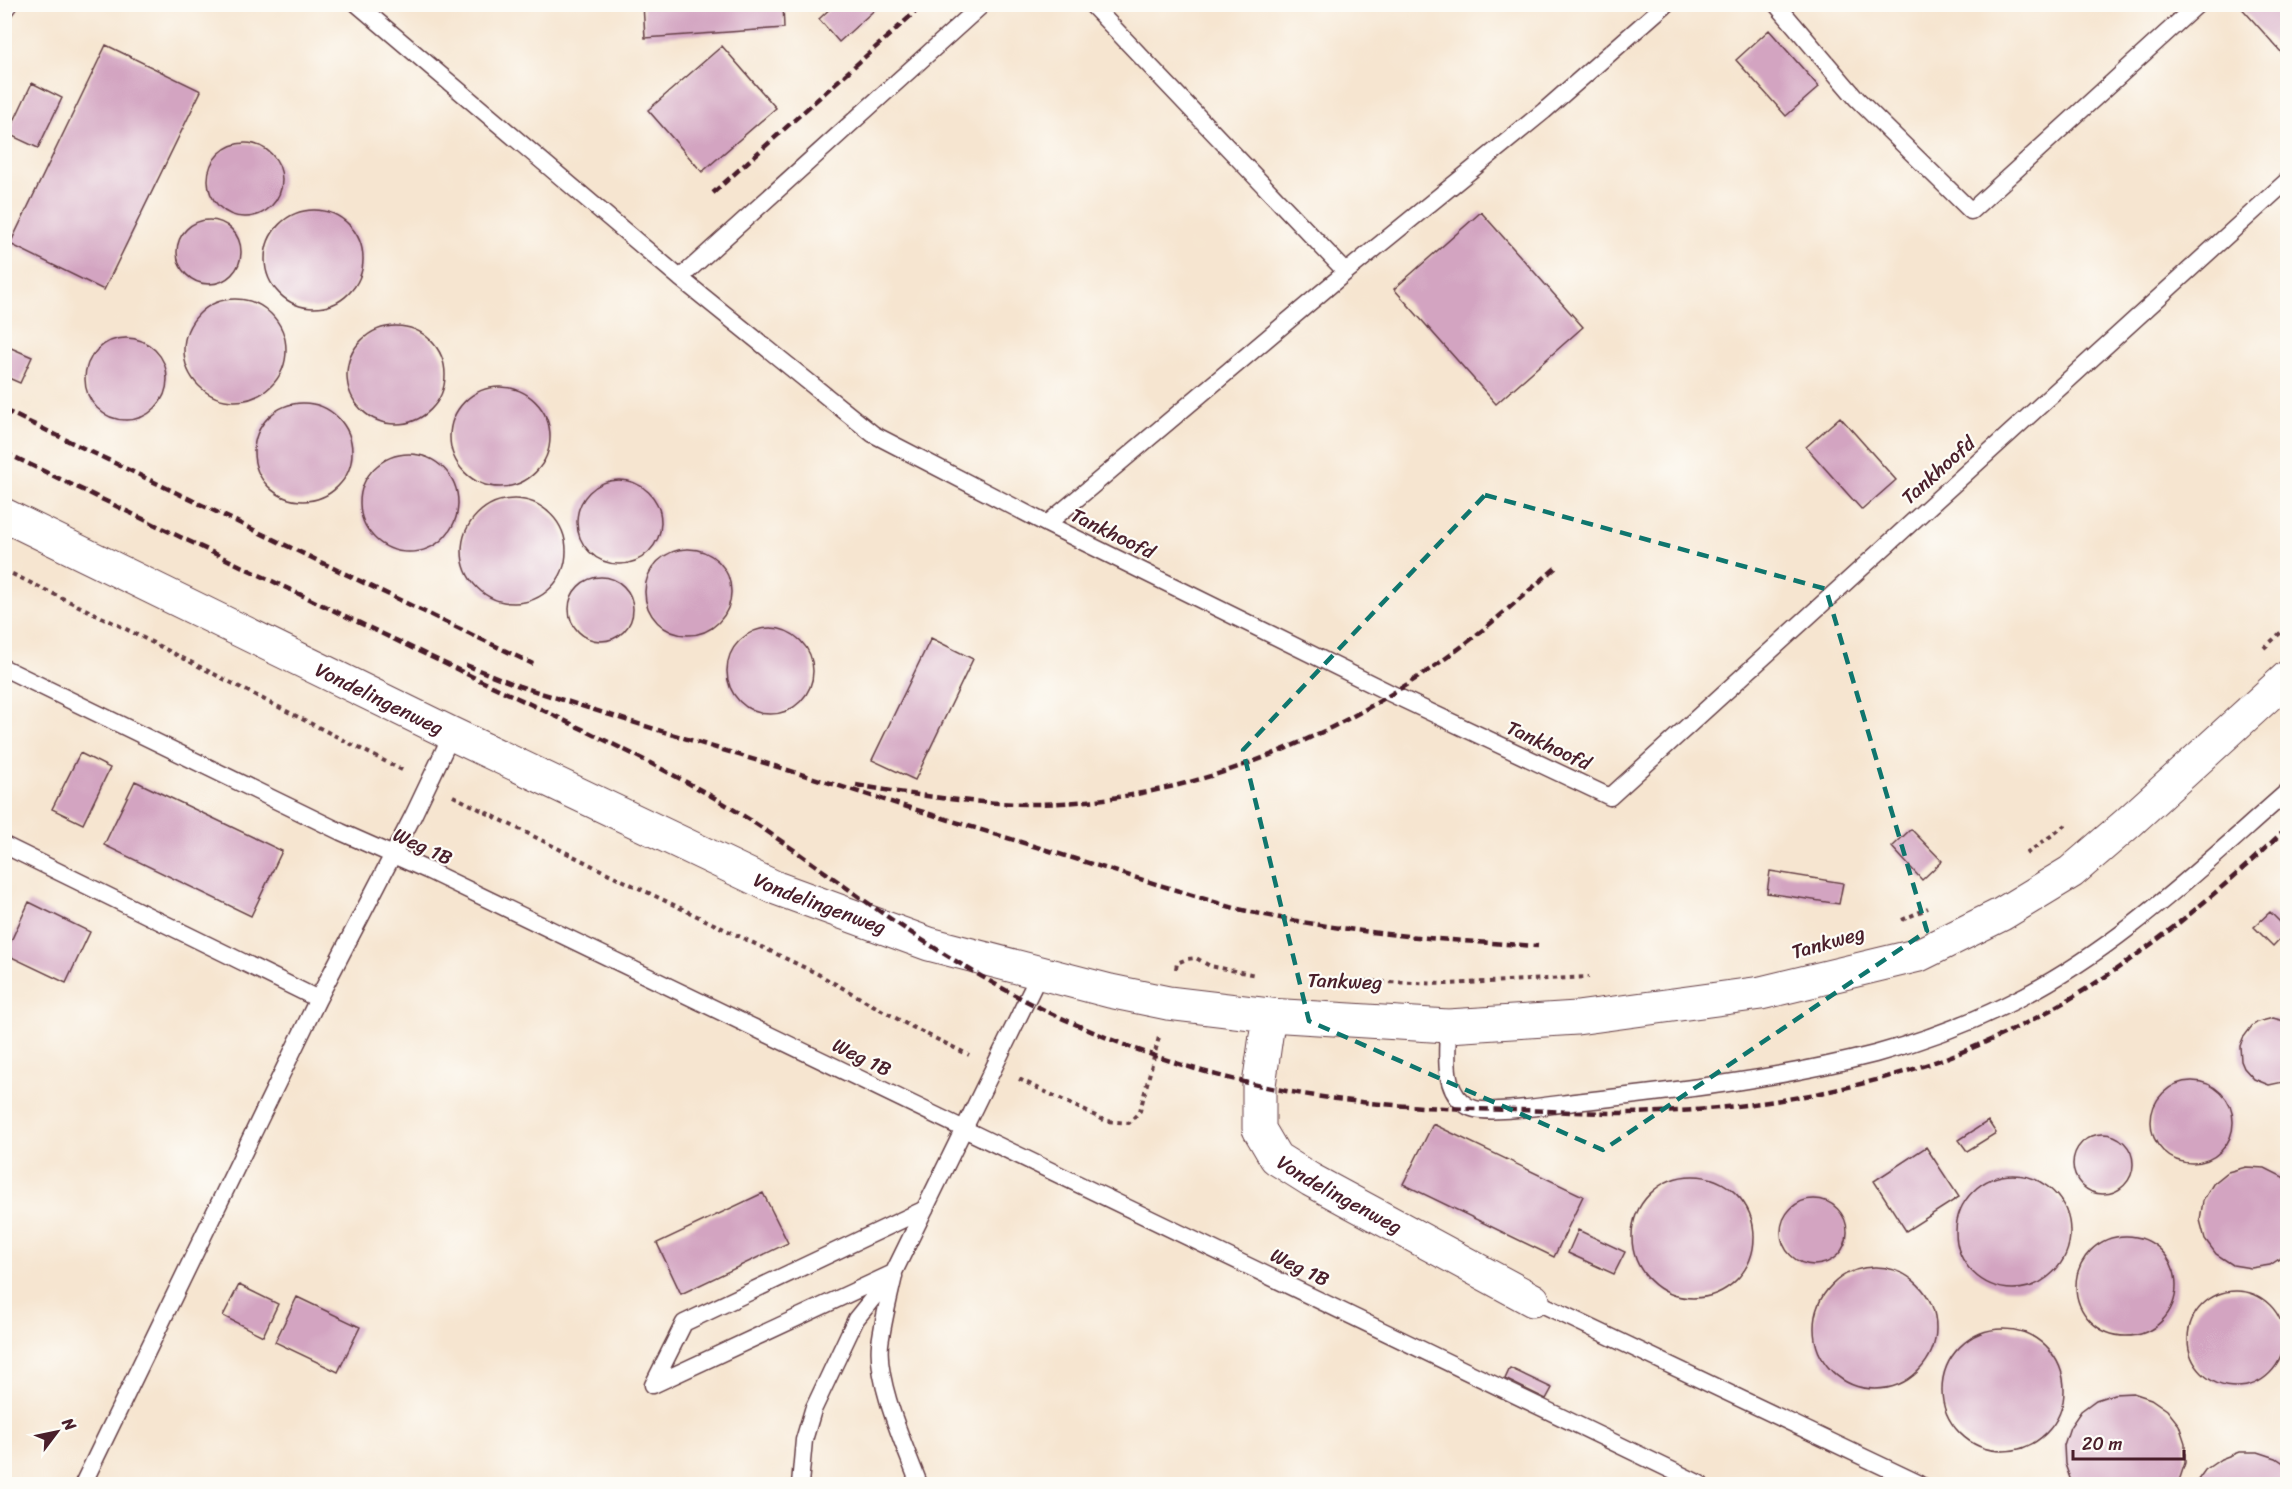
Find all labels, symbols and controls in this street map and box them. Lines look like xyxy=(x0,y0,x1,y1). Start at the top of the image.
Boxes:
street label: Tankhoofd xyxy=(1893,426,1985,514)
street label: Tankhoofd xyxy=(1064,498,1163,570)
street label: Vondelingenweg xyxy=(309,653,450,745)
street label: Tankhoofd xyxy=(1500,710,1599,781)
street label: Weg 1B xyxy=(387,817,459,876)
street label: Vondelingenweg xyxy=(747,863,891,945)
street label: Tankweg xyxy=(1787,915,1869,970)
street label: Tankweg xyxy=(1307,963,1383,1000)
street label: Weg 1B xyxy=(826,1028,898,1087)
street label: Vondelingenweg xyxy=(1270,1146,1409,1244)
street label: Weg 1B xyxy=(1264,1238,1336,1297)
north arrow xyxy=(27,1402,87,1462)
text: N xyxy=(54,1411,85,1437)
scale bar xyxy=(2073,1423,2184,1461)
text: 20 m xyxy=(2082,1428,2122,1460)

